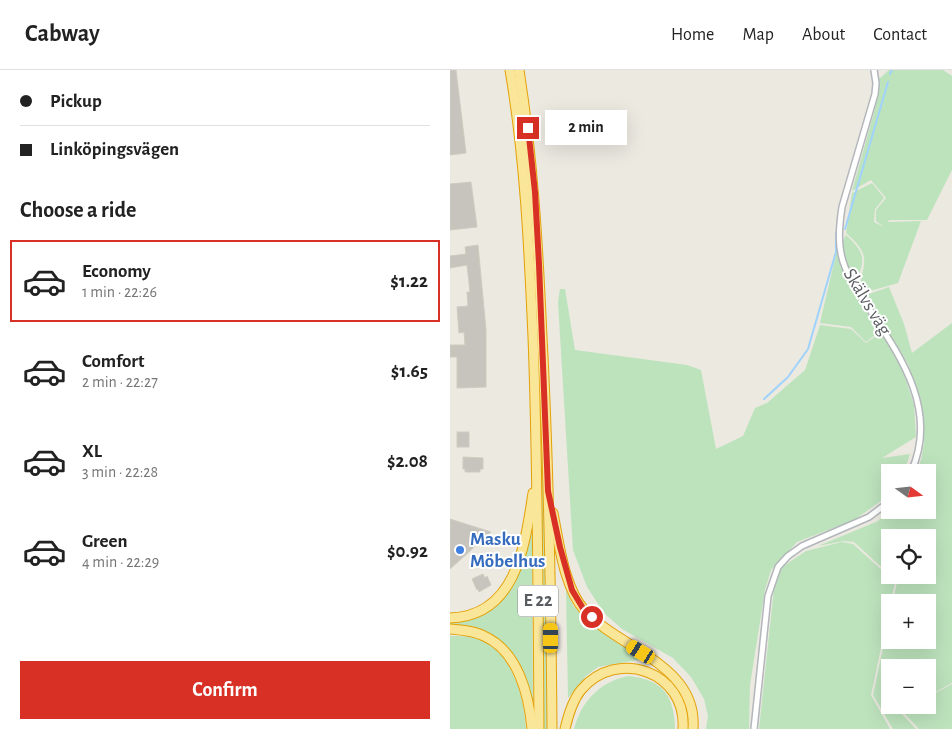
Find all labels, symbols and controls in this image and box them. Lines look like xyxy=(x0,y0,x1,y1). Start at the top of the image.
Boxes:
text: Cabway xyxy=(25,22,100,46)
text: Home xyxy=(671,26,714,44)
text: Map xyxy=(742,26,774,44)
text: About xyxy=(802,26,845,44)
text: Contact xyxy=(873,26,927,44)
text: Pickup xyxy=(50,92,102,111)
callout: 2 min xyxy=(546,110,628,146)
route end xyxy=(517,117,539,139)
text: 2 min xyxy=(568,119,604,135)
text: Linköpingsvägen xyxy=(50,140,179,159)
text: Choose a ride xyxy=(20,199,136,221)
icon: car xyxy=(22,259,67,304)
text: Economy xyxy=(82,262,151,281)
street label: Skälvs väg xyxy=(840,265,895,339)
text: $1.22 xyxy=(390,272,428,291)
text: 1 min · 22:26 xyxy=(82,284,157,300)
icon: car xyxy=(22,349,67,394)
text: Comfort xyxy=(82,352,144,371)
text: $1.65 xyxy=(391,362,428,381)
text: 2 min · 22:27 xyxy=(82,374,158,390)
icon: car xyxy=(22,439,67,484)
text: XL xyxy=(82,442,102,461)
text: $2.08 xyxy=(387,452,428,471)
text: 3 min · 22:28 xyxy=(82,464,158,480)
north arrow xyxy=(881,464,936,519)
map controls xyxy=(881,464,936,714)
icon: car xyxy=(22,529,67,574)
button: locate xyxy=(881,529,936,584)
place label: Masku Möbelhus xyxy=(470,530,545,571)
text: Green xyxy=(82,532,128,551)
text: $0.92 xyxy=(387,542,428,561)
marker: Masku Möbelhus xyxy=(454,544,466,556)
text: 4 min · 22:29 xyxy=(82,554,159,570)
road number: E 22 xyxy=(518,586,558,616)
button: + xyxy=(881,594,936,649)
route start xyxy=(581,606,603,628)
car xyxy=(543,623,558,653)
car xyxy=(624,638,657,666)
button: − xyxy=(881,659,936,714)
button: Confirm xyxy=(20,661,430,719)

